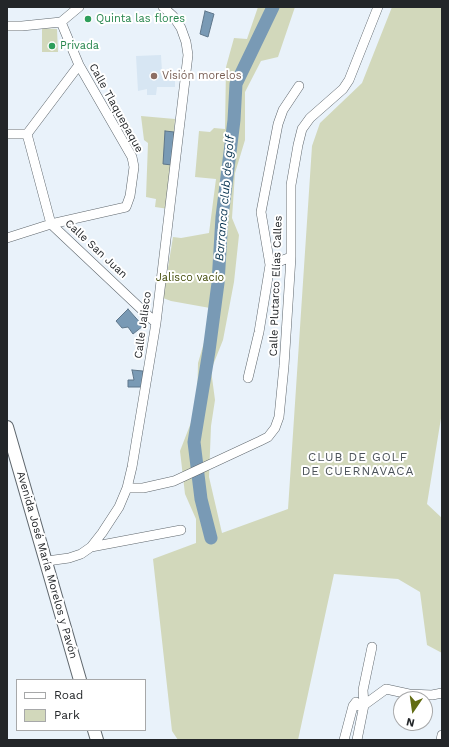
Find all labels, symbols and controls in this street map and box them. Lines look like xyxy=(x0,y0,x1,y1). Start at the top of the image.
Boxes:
place label: Quinta las flores xyxy=(96,12,185,26)
marker: Quinta las flores xyxy=(83,14,93,24)
place label: Privada xyxy=(60,39,99,53)
marker: Privada xyxy=(47,41,57,51)
street label: Calle Tlaquepaque xyxy=(86,61,146,155)
place label: Visión morelos xyxy=(162,69,241,83)
marker: Visión morelos xyxy=(149,71,159,81)
water label: Barranca club de golf xyxy=(212,134,238,262)
street label: Calle Plutarco Elías Calles xyxy=(267,215,285,357)
street label: Calle San Juan xyxy=(62,217,130,281)
park label: Jalisco vacío xyxy=(156,271,224,285)
street label: Calle Jalisco xyxy=(132,291,154,359)
district label: CLUB DE GOLF DE CUERNAVACA xyxy=(302,450,414,478)
street label: Avenida José María Morelos y Pavón xyxy=(14,470,80,660)
legend xyxy=(16,679,146,731)
text: Road xyxy=(54,688,83,702)
north arrow xyxy=(393,691,433,731)
text: Park xyxy=(54,708,80,722)
text: N xyxy=(405,715,416,729)

